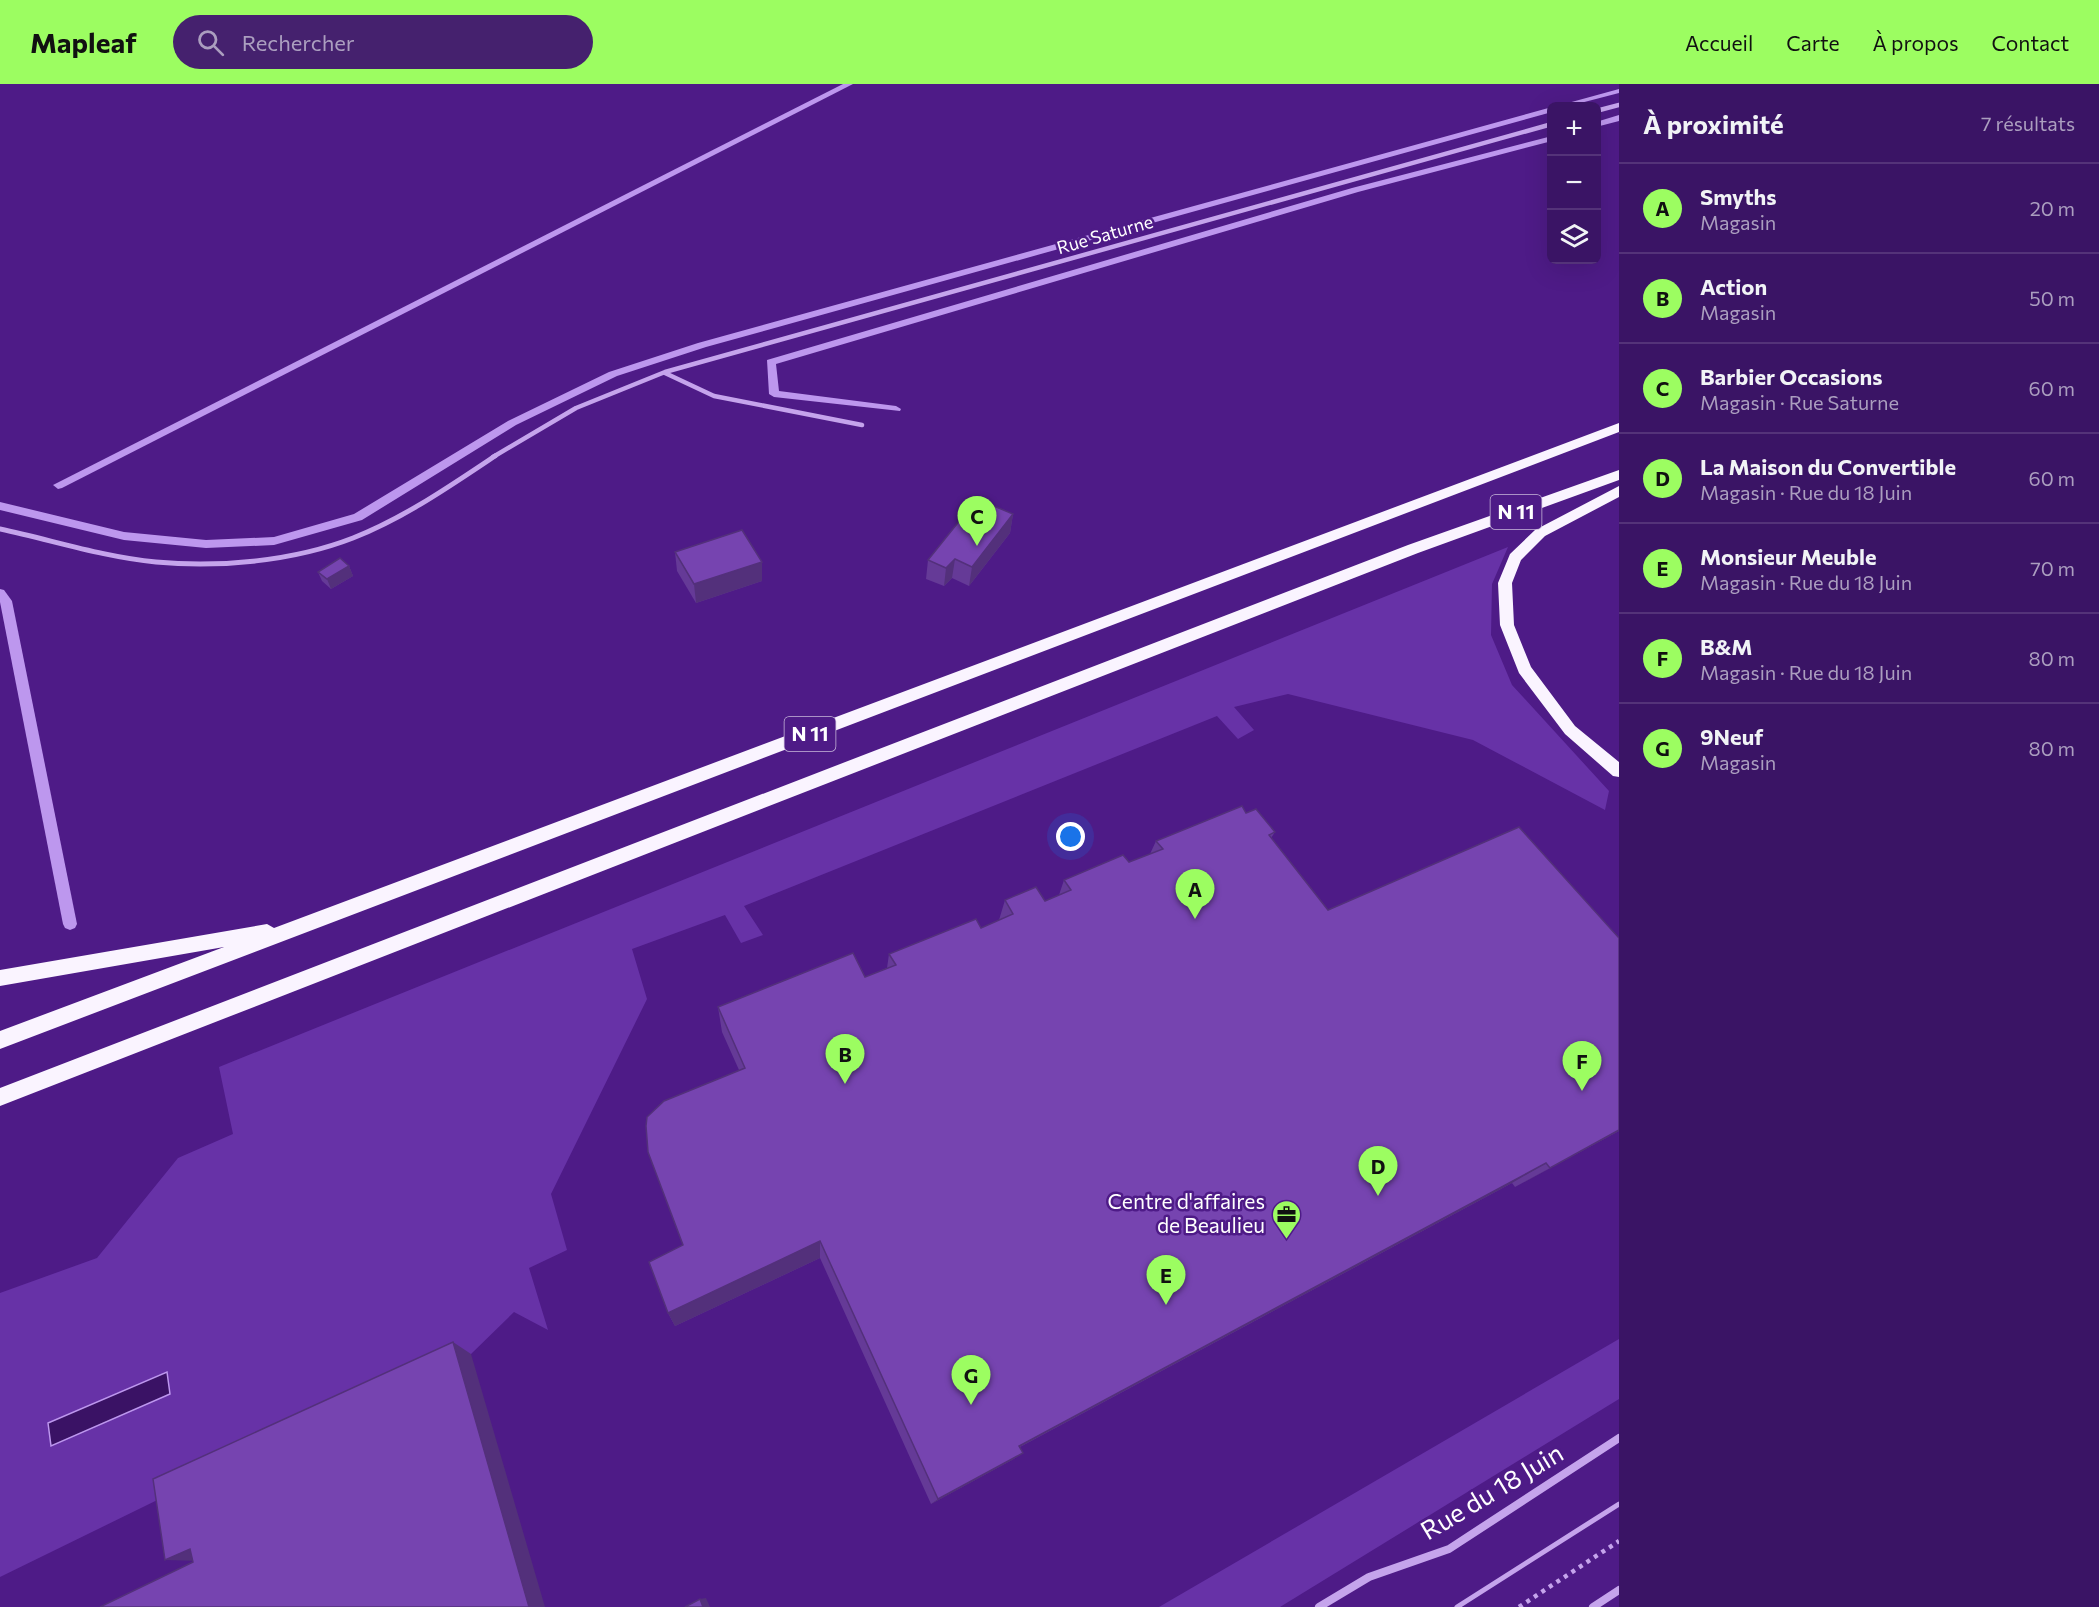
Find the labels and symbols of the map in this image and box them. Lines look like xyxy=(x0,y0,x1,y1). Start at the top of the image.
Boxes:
street label: Rue Saturne xyxy=(1054,210,1156,258)
road number: N 11 xyxy=(1490,495,1541,529)
pin: C xyxy=(958,496,996,546)
road number: N 11 xyxy=(784,717,836,751)
your location xyxy=(1056,822,1085,851)
pin: A xyxy=(1176,870,1214,919)
pin: B xyxy=(826,1034,864,1084)
pin: F xyxy=(1562,1042,1602,1091)
pin: D xyxy=(1358,1146,1398,1196)
place label: Centre d'affaires de Beaulieu xyxy=(1107,1188,1265,1237)
office icon: Centre d'affaires de Beaulieu xyxy=(1270,1198,1302,1240)
pin: E xyxy=(1146,1256,1186,1305)
pin: G xyxy=(952,1356,990,1405)
street label: Rue du 18 Juin xyxy=(1414,1436,1568,1545)

